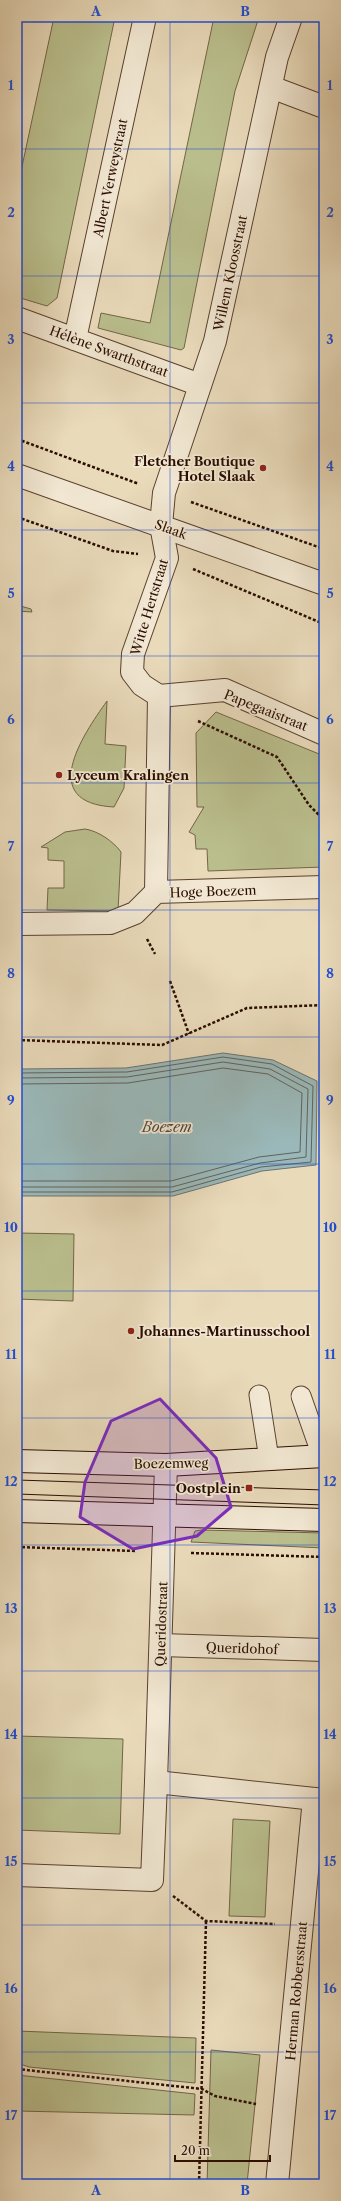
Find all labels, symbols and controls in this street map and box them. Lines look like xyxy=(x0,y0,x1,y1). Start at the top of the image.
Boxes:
text: A xyxy=(90,3,102,19)
text: B xyxy=(240,3,250,19)
text: 1 xyxy=(8,77,14,93)
text: 1 xyxy=(327,77,333,93)
street label: Albert Verweystraat xyxy=(89,117,130,240)
text: 2 xyxy=(7,204,15,220)
text: 2 xyxy=(326,204,334,220)
street label: Willem Kloosstraat xyxy=(210,213,250,333)
street label: Hélène Swarthstraat xyxy=(47,322,171,380)
text: 3 xyxy=(7,331,15,347)
text: 3 xyxy=(326,331,334,347)
place label: Fletcher Boutique Hotel Slaak xyxy=(134,453,255,484)
text: 4 xyxy=(7,458,15,474)
text: 4 xyxy=(326,458,334,474)
marker: Fletcher Boutique Hotel Slaak xyxy=(258,463,268,473)
street label: Slaak xyxy=(153,516,190,542)
street label: Witte Hertstraat xyxy=(126,556,171,658)
text: 5 xyxy=(7,585,15,601)
text: 5 xyxy=(326,585,334,601)
street label: Papegaaistraat xyxy=(222,686,311,734)
text: 6 xyxy=(7,711,15,727)
text: 6 xyxy=(326,711,334,727)
place label: Lyceum Kralingen xyxy=(67,767,189,783)
marker: Lyceum Kralingen xyxy=(54,770,64,780)
text: 7 xyxy=(8,838,15,854)
text: 7 xyxy=(327,838,334,854)
street label: Hoge Boezem xyxy=(169,881,257,901)
text: 8 xyxy=(7,965,15,981)
text: 8 xyxy=(326,965,334,981)
text: 9 xyxy=(7,1092,15,1108)
text: 9 xyxy=(326,1092,334,1108)
water label: Boezem xyxy=(141,1118,192,1136)
text: 10 xyxy=(4,1219,18,1235)
text: 10 xyxy=(323,1219,337,1235)
place label: Johannes-Martinusschool xyxy=(137,1323,311,1339)
marker: Johannes-Martinusschool xyxy=(126,1326,136,1336)
text: 11 xyxy=(5,1346,17,1362)
text: 11 xyxy=(324,1346,336,1362)
street label: Boezemweg xyxy=(134,1454,209,1472)
text: 12 xyxy=(4,1473,18,1489)
text: 12 xyxy=(323,1473,337,1489)
place label: Oostplein xyxy=(176,1480,241,1496)
marker: Oostplein xyxy=(244,1483,254,1493)
street label: Queridostraat xyxy=(152,1581,170,1667)
text: 13 xyxy=(4,1600,18,1616)
text: 13 xyxy=(323,1600,337,1616)
street label: Queridohof xyxy=(206,1639,280,1657)
text: 14 xyxy=(4,1726,18,1742)
text: 14 xyxy=(323,1726,337,1742)
text: 15 xyxy=(4,1853,18,1869)
text: 15 xyxy=(323,1853,337,1869)
street label: Herman Robbersstraat xyxy=(282,1920,310,2061)
text: 16 xyxy=(4,1980,18,1996)
text: 16 xyxy=(323,1980,337,1996)
text: 17 xyxy=(5,2107,18,2123)
text: 17 xyxy=(324,2107,337,2123)
scale bar xyxy=(175,2137,270,2163)
text: 20 m xyxy=(181,2143,210,2158)
text: A xyxy=(90,2182,102,2198)
text: B xyxy=(240,2182,250,2198)

